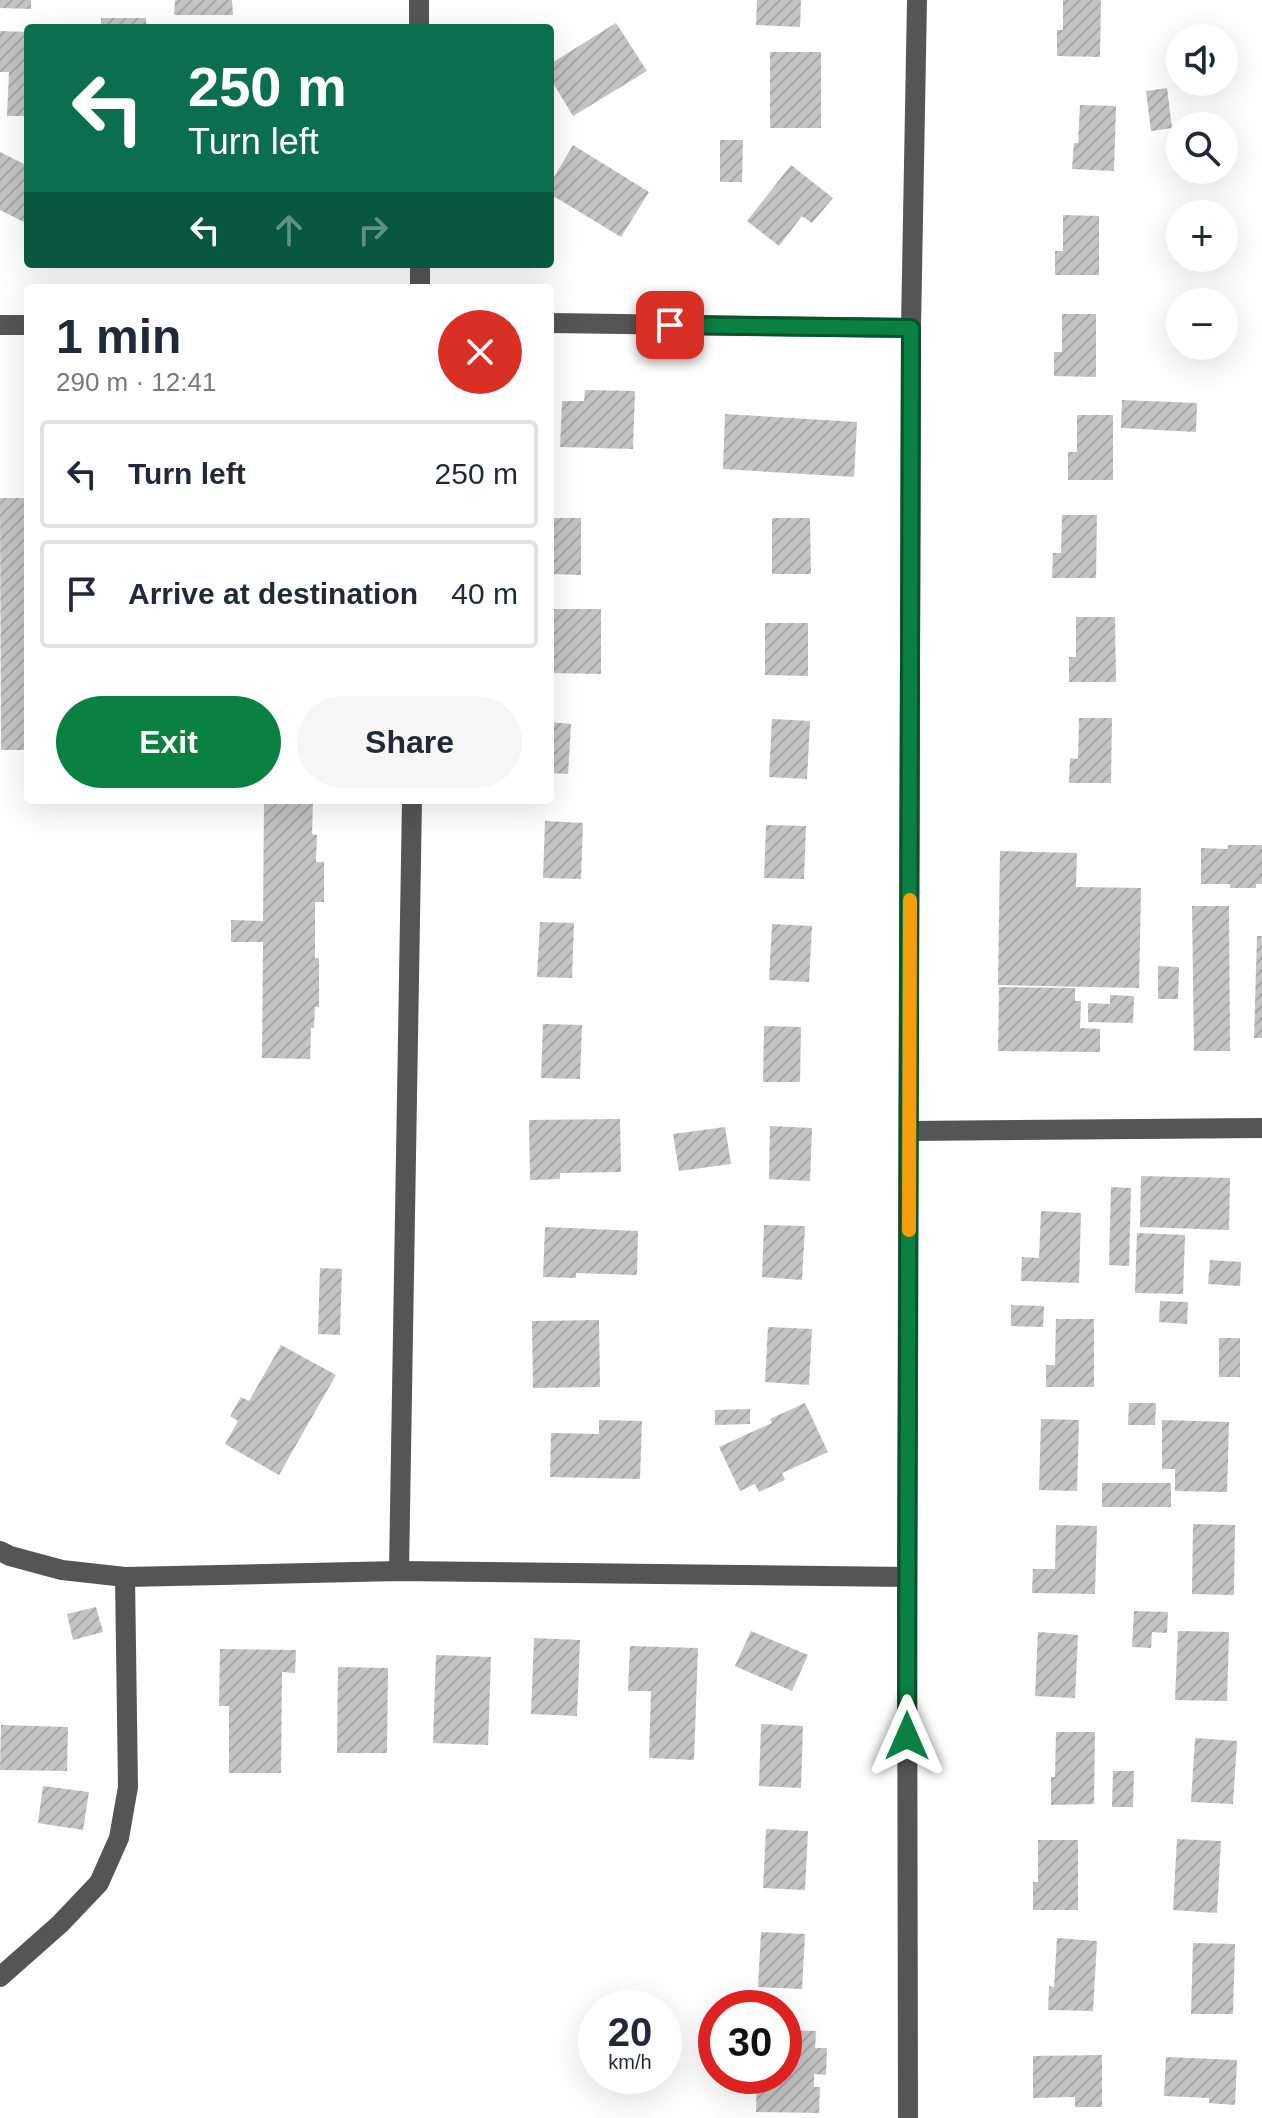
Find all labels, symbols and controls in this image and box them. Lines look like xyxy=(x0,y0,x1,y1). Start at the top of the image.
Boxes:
map controls xyxy=(1166,24,1238,360)
button: sound xyxy=(1166,24,1238,96)
text: 250 m xyxy=(188,55,347,118)
icon: left xyxy=(56,56,160,160)
button: search xyxy=(1166,112,1238,184)
text: Turn left xyxy=(188,121,319,162)
button: + xyxy=(1166,200,1238,272)
icon: left xyxy=(183,208,227,252)
icon: ahead xyxy=(267,208,311,252)
icon: right xyxy=(351,208,395,252)
button: − xyxy=(1166,288,1238,360)
pin xyxy=(636,291,704,359)
icon: arrive xyxy=(648,303,692,347)
text: 1 min xyxy=(56,310,181,363)
button: close xyxy=(438,310,522,394)
text: 290 m · 12:41 xyxy=(56,367,216,397)
icon: left xyxy=(60,452,104,496)
text: Turn left xyxy=(128,457,246,490)
text: 250 m xyxy=(435,457,518,490)
icon: arrive xyxy=(60,572,104,616)
text: Arrive at destination xyxy=(128,577,418,610)
text: 40 m xyxy=(451,577,518,610)
button: Exit xyxy=(56,696,281,788)
button: Share xyxy=(297,696,522,788)
position arrow xyxy=(865,1694,949,1778)
speed limit sign: 30 xyxy=(698,1990,802,2094)
text: 20 xyxy=(608,2010,652,2054)
text: km/h xyxy=(608,2051,652,2073)

